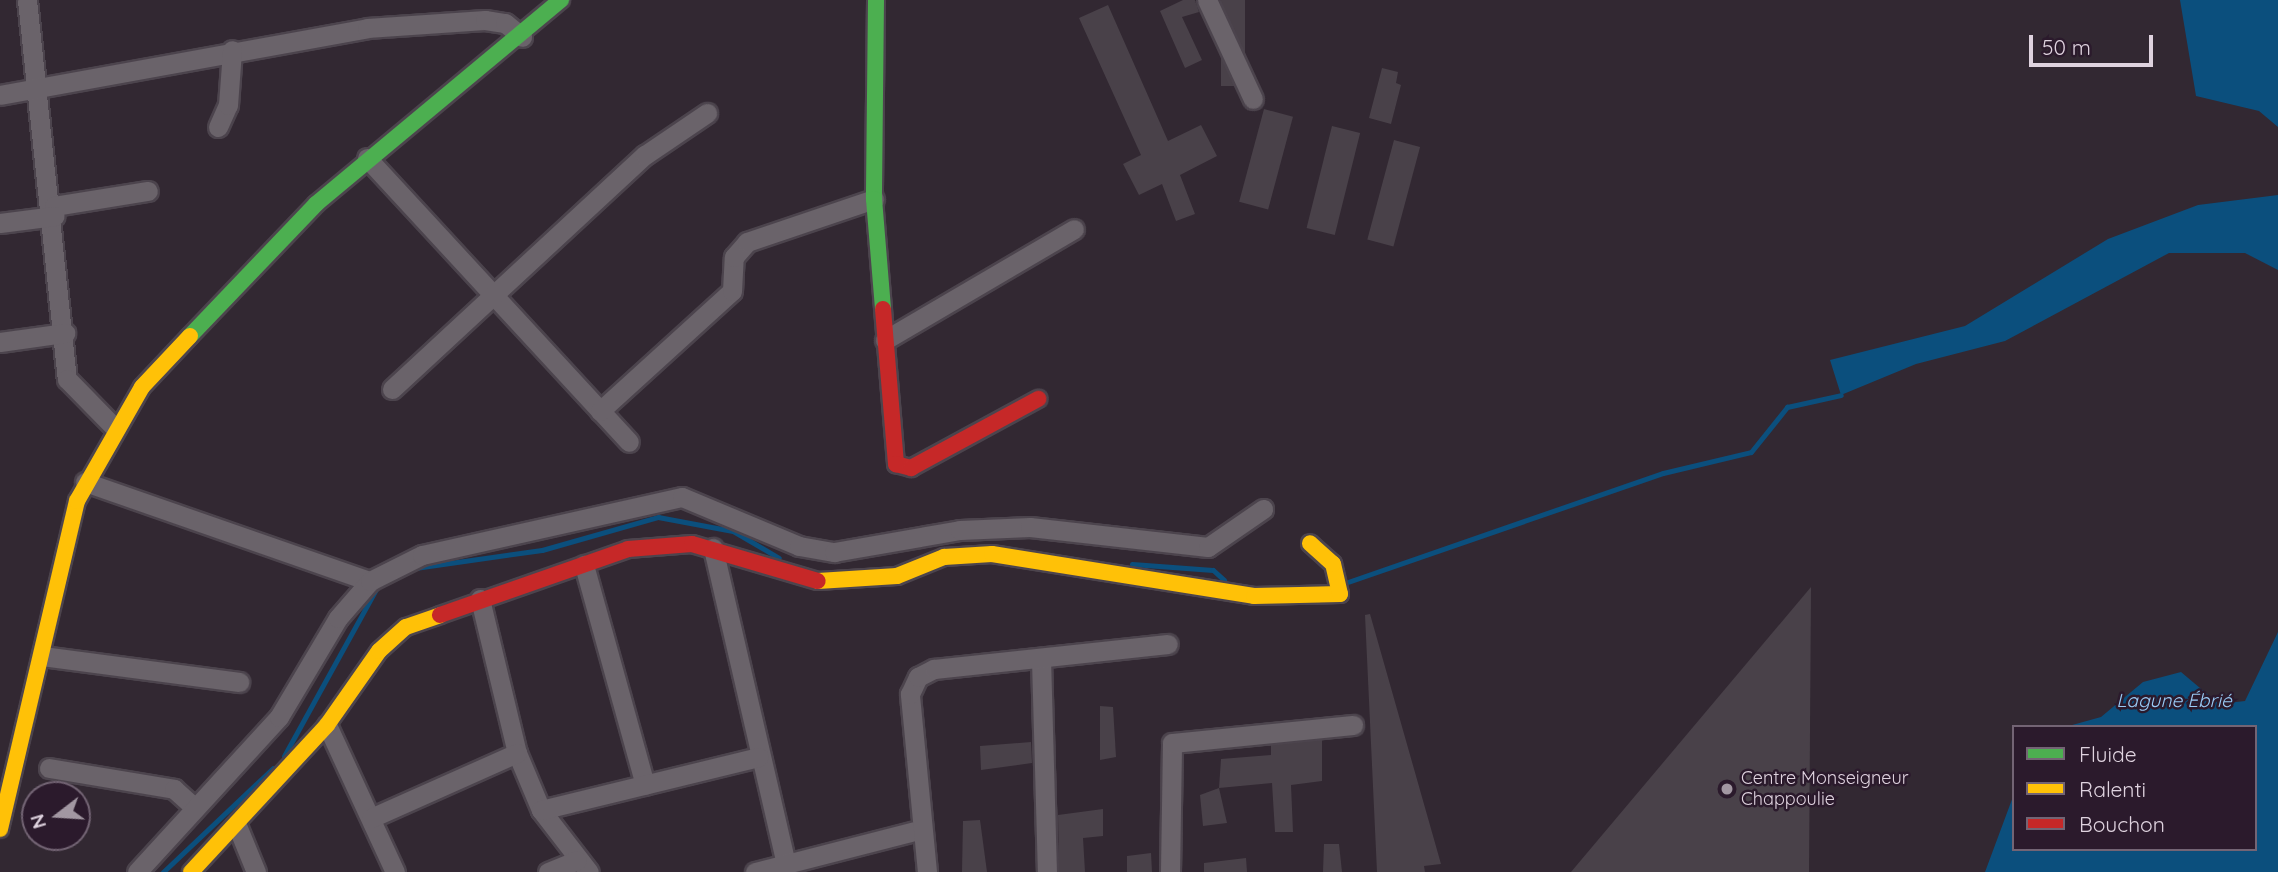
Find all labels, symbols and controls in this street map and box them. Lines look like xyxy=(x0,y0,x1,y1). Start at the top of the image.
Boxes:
scale bar xyxy=(2033,21,2157,65)
text: 50 m xyxy=(2042,34,2091,60)
water label: Lagune Ébrié xyxy=(2116,690,2232,712)
legend xyxy=(2012,725,2257,851)
text: Fluide xyxy=(2079,741,2137,767)
place label: Centre Monseigneur Chappoulie xyxy=(1741,768,1909,810)
text: Ralenti xyxy=(2079,776,2146,802)
north arrow xyxy=(21,781,91,851)
marker: Centre Monseigneur Chappoulie xyxy=(1719,781,1735,797)
text: N xyxy=(24,811,51,832)
text: Bouchon xyxy=(2079,811,2165,837)

